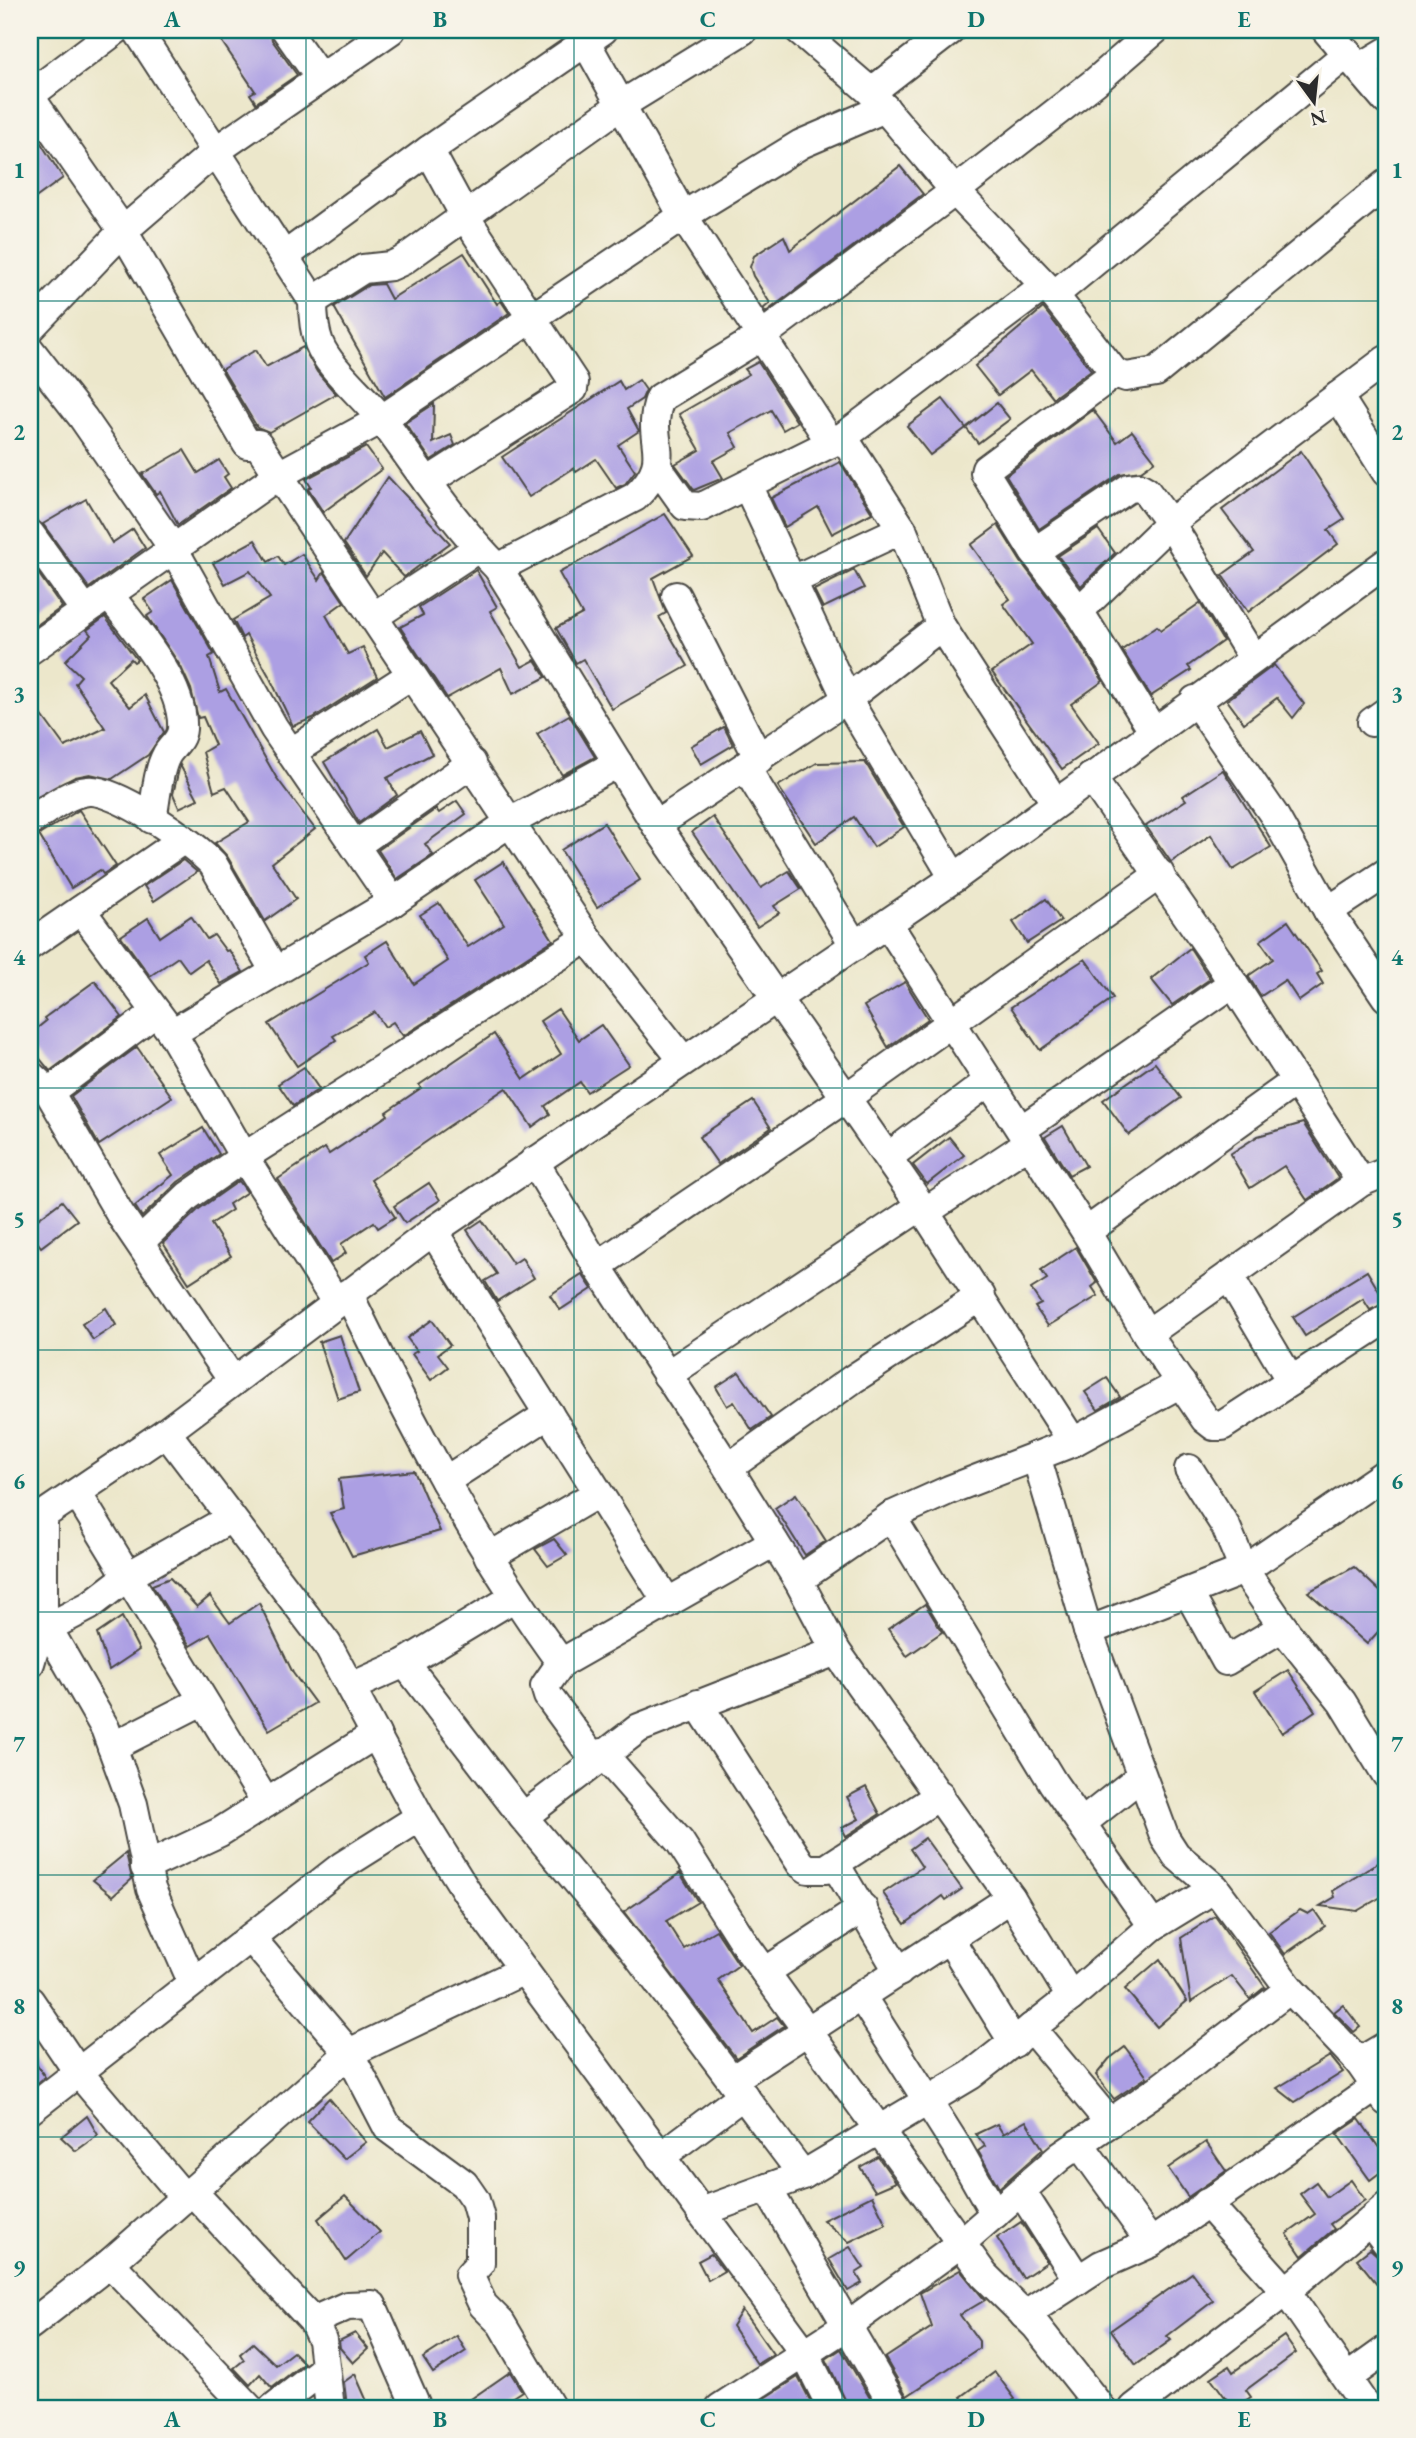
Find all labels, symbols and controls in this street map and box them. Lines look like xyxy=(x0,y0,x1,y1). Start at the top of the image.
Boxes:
text: A xyxy=(163,4,181,34)
text: B xyxy=(433,4,447,34)
text: C xyxy=(700,4,716,34)
text: D xyxy=(967,4,985,34)
text: E xyxy=(1237,4,1251,34)
north arrow xyxy=(1280,66,1350,136)
text: N xyxy=(1307,104,1329,132)
text: 1 xyxy=(13,155,25,185)
text: 1 xyxy=(1391,155,1403,185)
text: 2 xyxy=(13,417,25,447)
text: 2 xyxy=(1391,417,1403,447)
text: 3 xyxy=(13,679,25,709)
text: 3 xyxy=(1391,679,1403,709)
text: 4 xyxy=(13,942,26,972)
text: 4 xyxy=(1391,942,1404,972)
text: 5 xyxy=(13,1204,25,1234)
text: 5 xyxy=(1391,1204,1403,1234)
text: 6 xyxy=(13,1466,25,1496)
text: 6 xyxy=(1391,1466,1403,1496)
text: 7 xyxy=(13,1729,26,1759)
text: 7 xyxy=(1391,1729,1404,1759)
text: 8 xyxy=(13,1991,25,2021)
text: 8 xyxy=(1391,1991,1403,2021)
text: 9 xyxy=(13,2253,25,2283)
text: 9 xyxy=(1391,2253,1403,2283)
text: A xyxy=(163,2404,181,2434)
text: B xyxy=(433,2404,447,2434)
text: C xyxy=(700,2404,716,2434)
text: D xyxy=(967,2404,985,2434)
text: E xyxy=(1237,2404,1251,2434)

